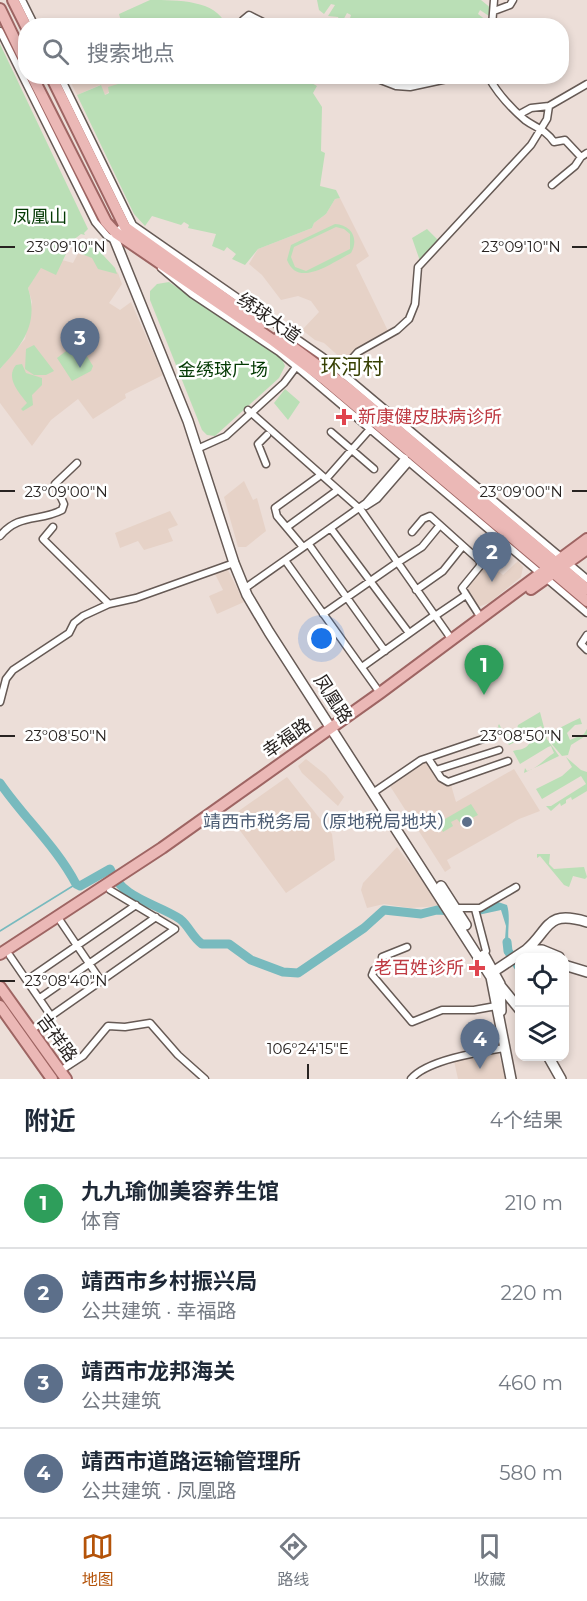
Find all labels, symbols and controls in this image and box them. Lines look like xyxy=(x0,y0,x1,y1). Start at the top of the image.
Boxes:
search box xyxy=(18,18,569,84)
icon: search xyxy=(39,35,72,68)
text: 搜索地点 xyxy=(87,40,175,67)
park label: 凤凰山 xyxy=(13,206,67,228)
text: 23°09'10"N xyxy=(26,237,106,256)
text: 23°09'10"N xyxy=(481,237,561,256)
street label: 绣球大道 xyxy=(233,288,305,348)
pin: 3 xyxy=(60,318,100,368)
district label: 环河村 xyxy=(321,354,384,379)
park label: 金绣球广场 xyxy=(178,359,268,381)
place label: 新康健皮肤病诊所 xyxy=(358,406,502,428)
marker: 新康健皮肤病诊所 xyxy=(335,408,353,426)
text: 23°09'00"N xyxy=(24,482,108,501)
text: 23°09'00"N xyxy=(479,482,563,501)
pin: 2 xyxy=(472,532,512,582)
your location xyxy=(307,624,336,653)
pin: 1 xyxy=(464,646,504,695)
street label: 凤凰路 xyxy=(309,670,357,728)
street label: 幸福路 xyxy=(259,714,315,762)
text: 23°08'50"N xyxy=(25,726,107,745)
text: 23°08'50"N xyxy=(480,726,562,745)
place label: 靖西市税务局（原地税局地块） xyxy=(203,811,455,833)
marker: 靖西市税务局（原地税局地块） xyxy=(460,815,474,829)
map controls xyxy=(515,953,569,1061)
button: locate xyxy=(515,953,569,1007)
place label: 老百姓诊所 xyxy=(374,957,464,979)
marker: 老百姓诊所 xyxy=(468,959,486,977)
text: 23°08'40"N xyxy=(25,971,107,990)
button: layers xyxy=(515,1007,569,1061)
street label: 吉祥路 xyxy=(32,1010,82,1066)
pin: 4 xyxy=(460,1020,500,1069)
text: 106°24'15"E xyxy=(267,1039,349,1058)
text: 附近 xyxy=(24,1105,76,1137)
text: 4个结果 xyxy=(490,1108,563,1132)
text: 九九瑜伽美容养生馆 xyxy=(81,1178,279,1205)
text: 1 xyxy=(40,1191,47,1215)
text: 210 m xyxy=(505,1191,563,1215)
text: 体育 xyxy=(81,1209,121,1233)
text: 靖西市乡村振兴局 xyxy=(81,1268,257,1295)
text: 2 xyxy=(38,1281,49,1305)
text: 220 m xyxy=(501,1281,563,1305)
text: 公共建筑 · 幸福路 xyxy=(81,1299,237,1323)
text: 靖西市龙邦海关 xyxy=(81,1358,235,1385)
text: 3 xyxy=(38,1371,49,1395)
text: 460 m xyxy=(498,1371,563,1395)
text: 公共建筑 xyxy=(81,1389,161,1413)
text: 靖西市道路运输管理所 xyxy=(81,1448,301,1475)
text: 4 xyxy=(37,1461,50,1485)
text: 580 m xyxy=(499,1461,563,1485)
text: 公共建筑 · 凤凰路 xyxy=(81,1479,237,1503)
tab: 地图 xyxy=(81,1530,114,1590)
tab: 路线 xyxy=(277,1530,310,1590)
tab: 收藏 xyxy=(473,1530,506,1590)

